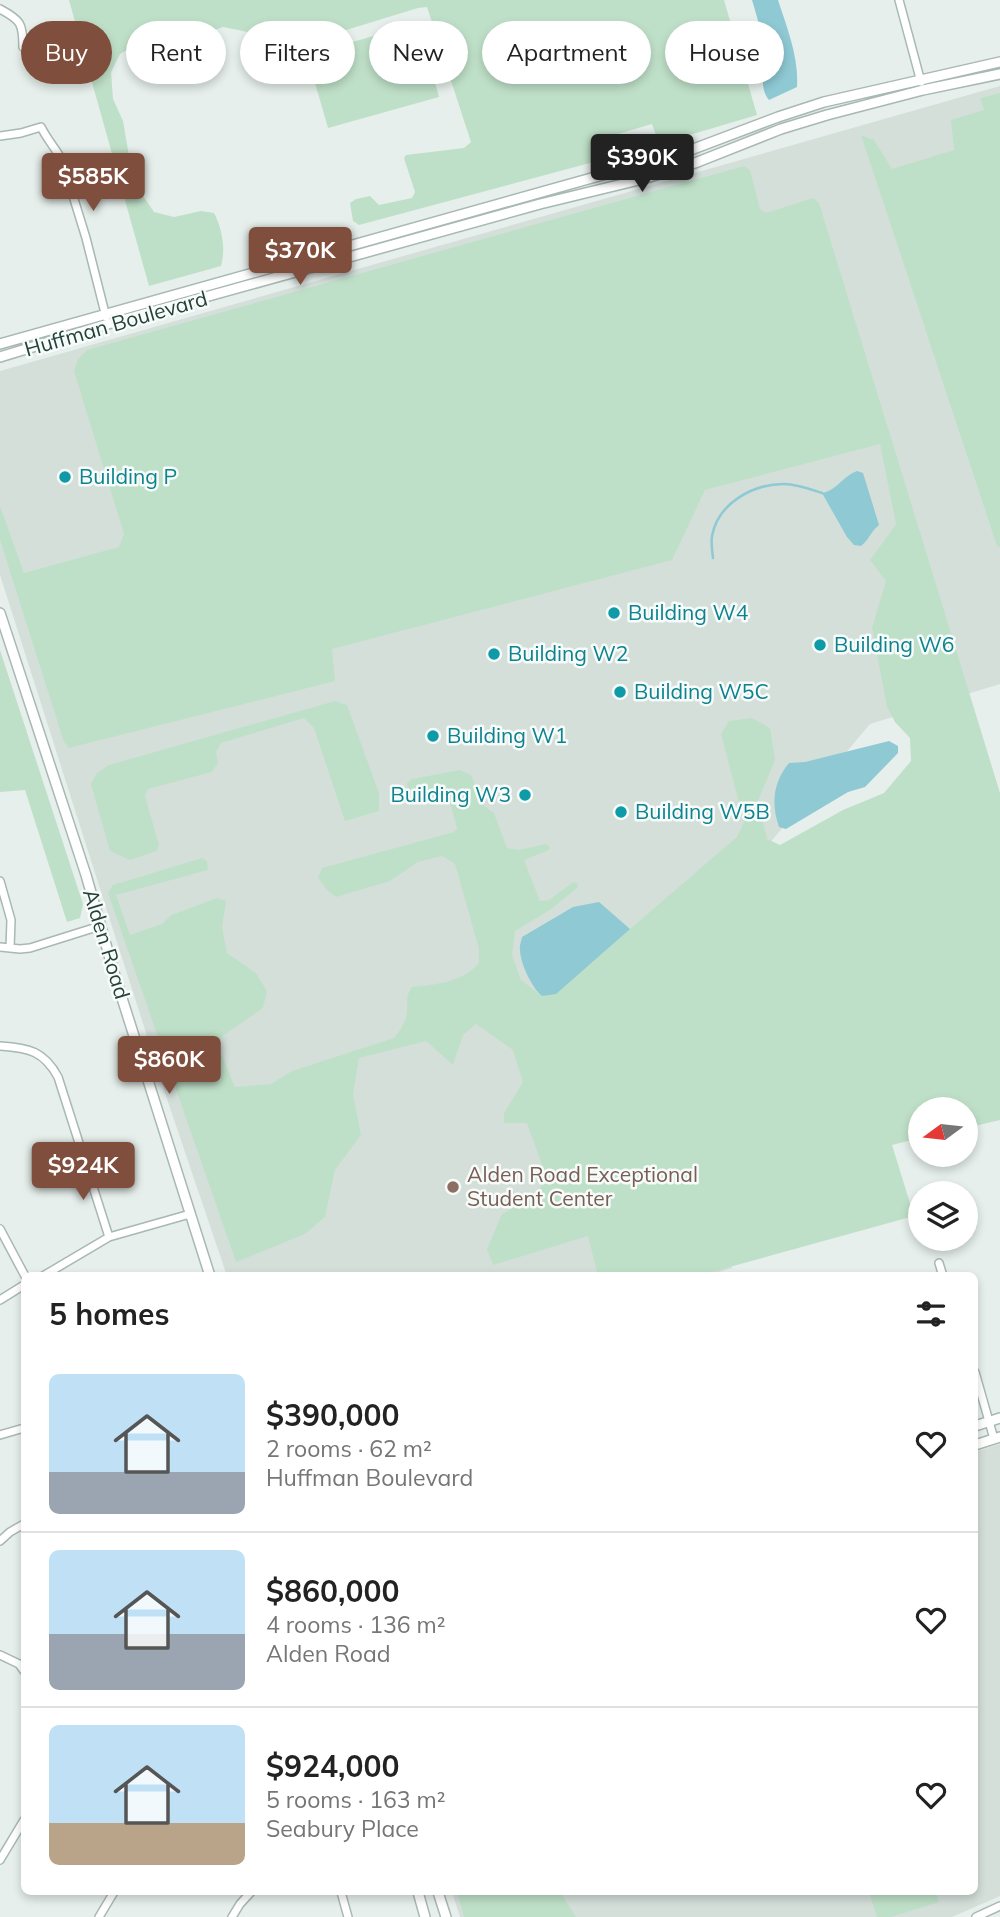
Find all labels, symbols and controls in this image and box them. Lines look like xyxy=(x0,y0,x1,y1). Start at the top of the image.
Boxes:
chip: Buy xyxy=(21,21,112,84)
chip: Rent xyxy=(126,21,226,84)
chip: Filters xyxy=(240,21,355,84)
chip: New xyxy=(369,21,468,84)
chip: Apartment xyxy=(482,21,651,84)
chip: House xyxy=(665,21,784,84)
pin: $390K xyxy=(593,134,691,194)
text: $390K xyxy=(607,142,677,171)
pin: $585K xyxy=(44,154,142,213)
text: $585K xyxy=(58,161,128,190)
pin: $370K xyxy=(251,228,349,287)
text: $370K xyxy=(265,235,335,264)
street label: Huffman Boulevard xyxy=(21,284,210,362)
place label: Building P xyxy=(79,463,177,489)
marker: Building P xyxy=(57,469,73,485)
place label: Building W4 xyxy=(628,599,749,625)
marker: Building W4 xyxy=(606,605,622,621)
place label: Building W6 xyxy=(834,631,954,657)
marker: Building W6 xyxy=(812,637,828,653)
place label: Building W2 xyxy=(508,640,628,666)
marker: Building W2 xyxy=(486,646,502,662)
place label: Building W5C xyxy=(634,678,769,704)
marker: Building W5C xyxy=(612,684,628,700)
place label: Building W1 xyxy=(447,722,567,748)
marker: Building W1 xyxy=(425,728,441,744)
place label: Building W3 xyxy=(391,781,511,807)
marker: Building W3 xyxy=(517,787,533,803)
place label: Building W5B xyxy=(635,798,770,824)
marker: Building W5B xyxy=(613,804,629,820)
street label: Alden Road xyxy=(78,886,136,1002)
pin: $860K xyxy=(120,1036,218,1096)
text: $860K xyxy=(134,1044,204,1073)
north arrow xyxy=(908,1097,978,1167)
map controls xyxy=(908,1097,978,1251)
pin: $924K xyxy=(34,1142,132,1202)
text: $924K xyxy=(48,1150,118,1179)
place label: Alden Road Exceptional Student Center xyxy=(467,1161,698,1211)
marker: Alden Road Exceptional Student Center xyxy=(445,1179,461,1195)
button: layers xyxy=(908,1181,978,1251)
text: 5 homes xyxy=(49,1295,170,1333)
icon: filters xyxy=(912,1295,950,1333)
text: $390,000 xyxy=(266,1396,399,1434)
icon: home xyxy=(105,1402,189,1486)
icon: heart xyxy=(912,1425,950,1463)
text: 2 rooms · 62 m² xyxy=(266,1434,432,1463)
text: Huffman Boulevard xyxy=(266,1463,473,1492)
text: $860,000 xyxy=(266,1572,399,1610)
icon: home xyxy=(105,1578,189,1662)
icon: heart xyxy=(912,1601,950,1639)
text: 4 rooms · 136 m² xyxy=(266,1610,446,1639)
text: Alden Road xyxy=(266,1639,391,1668)
text: $924,000 xyxy=(266,1747,399,1785)
icon: home xyxy=(105,1753,189,1837)
icon: heart xyxy=(912,1776,950,1814)
text: 5 rooms · 163 m² xyxy=(266,1785,446,1814)
text: Seabury Place xyxy=(266,1814,419,1843)

